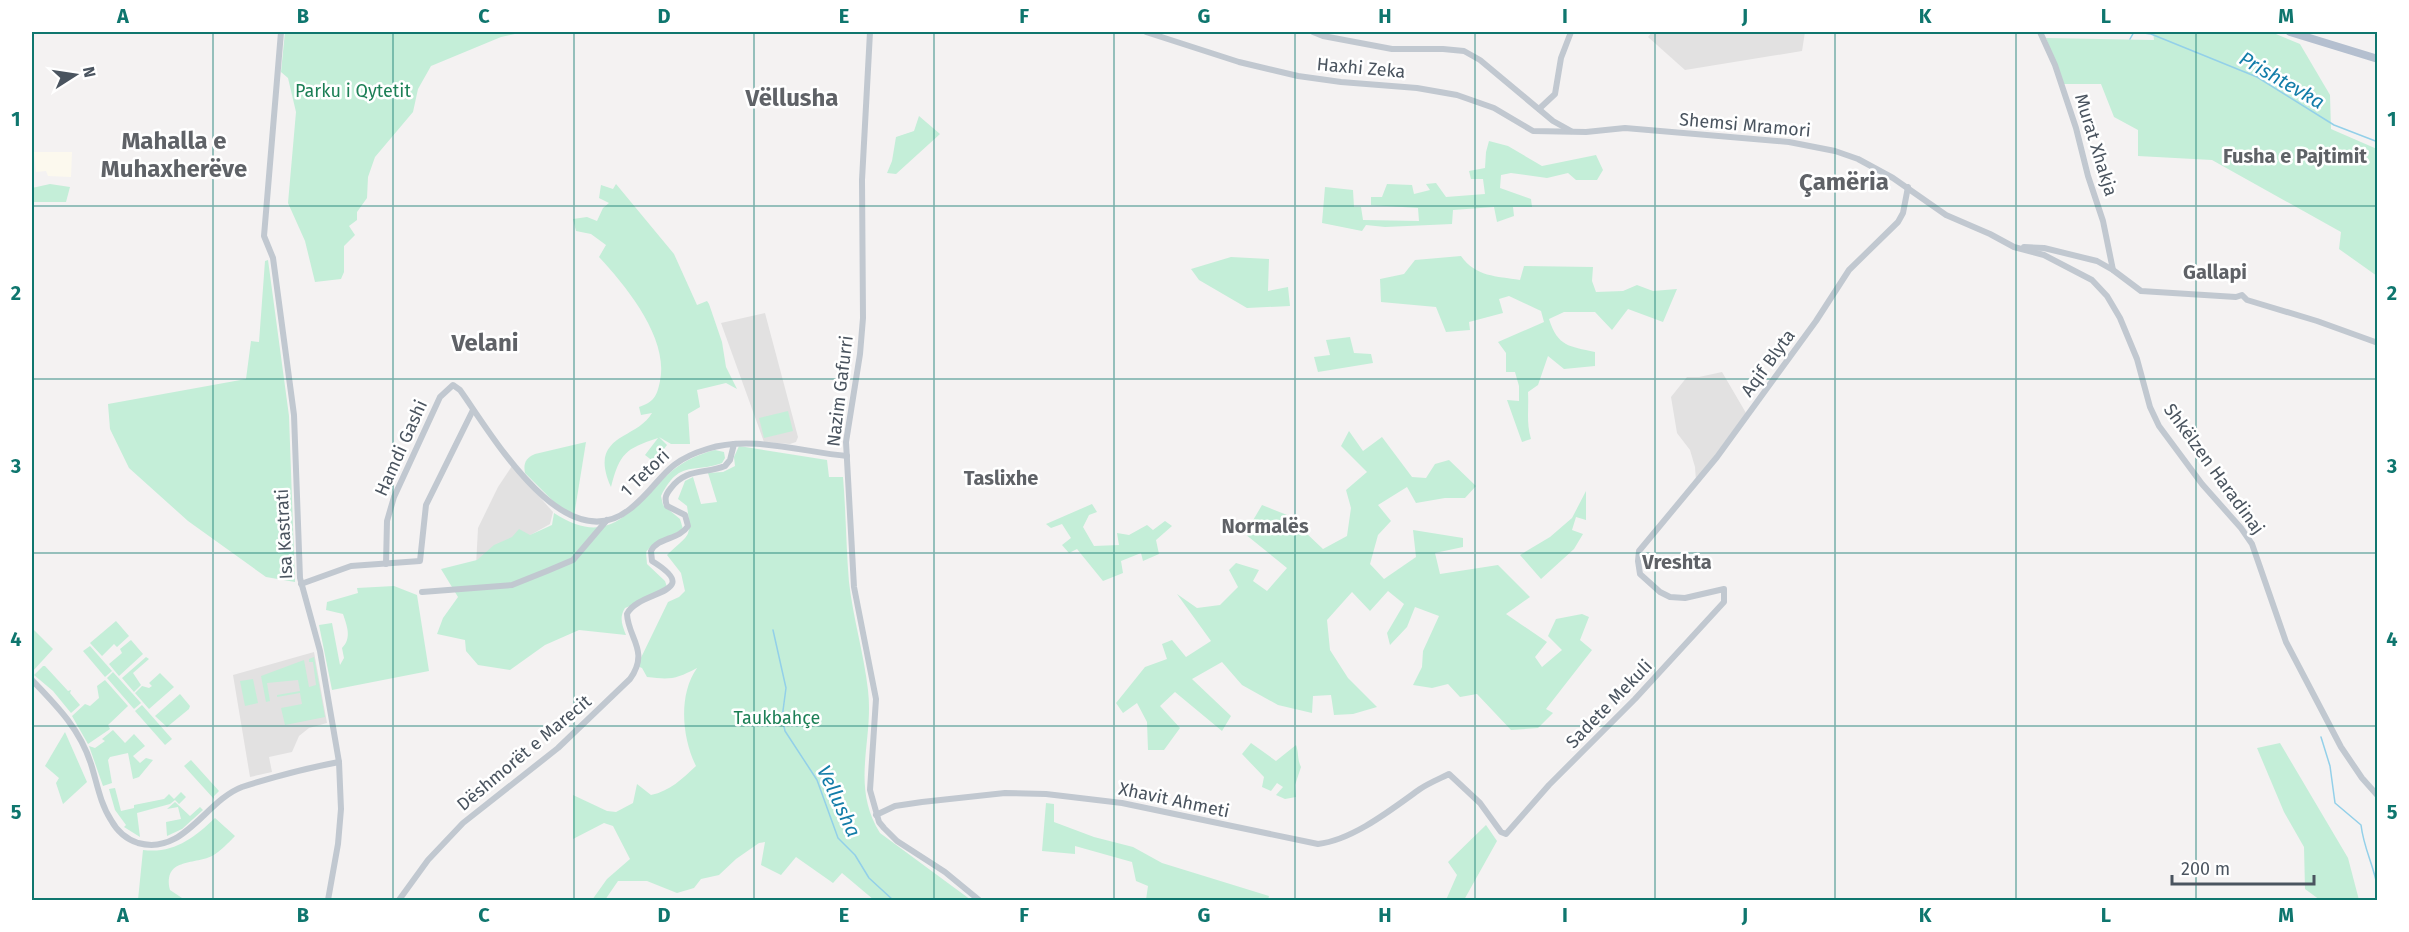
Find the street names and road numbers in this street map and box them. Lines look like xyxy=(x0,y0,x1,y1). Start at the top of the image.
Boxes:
street label: Haxhi Zeka xyxy=(1316,53,1406,83)
street label: Murat Xhakja xyxy=(2070,91,2122,199)
street label: Shemsi Mramori xyxy=(1678,108,1812,142)
street label: Aqif Blyta xyxy=(1736,325,1800,401)
street label: Nazim Gafurri xyxy=(822,334,858,448)
street label: Hamdi Gashi xyxy=(370,396,432,500)
street label: Shkëlzen Haradinaj xyxy=(2159,399,2269,539)
street label: 1 Tetori xyxy=(616,444,674,502)
street label: Isa Kastrati xyxy=(271,488,297,580)
street label: Sadete Mekuli xyxy=(1561,655,1657,753)
street label: Dëshmorët e Marecit xyxy=(452,690,596,816)
street label: Xhavit Ahmeti xyxy=(1117,778,1231,822)

